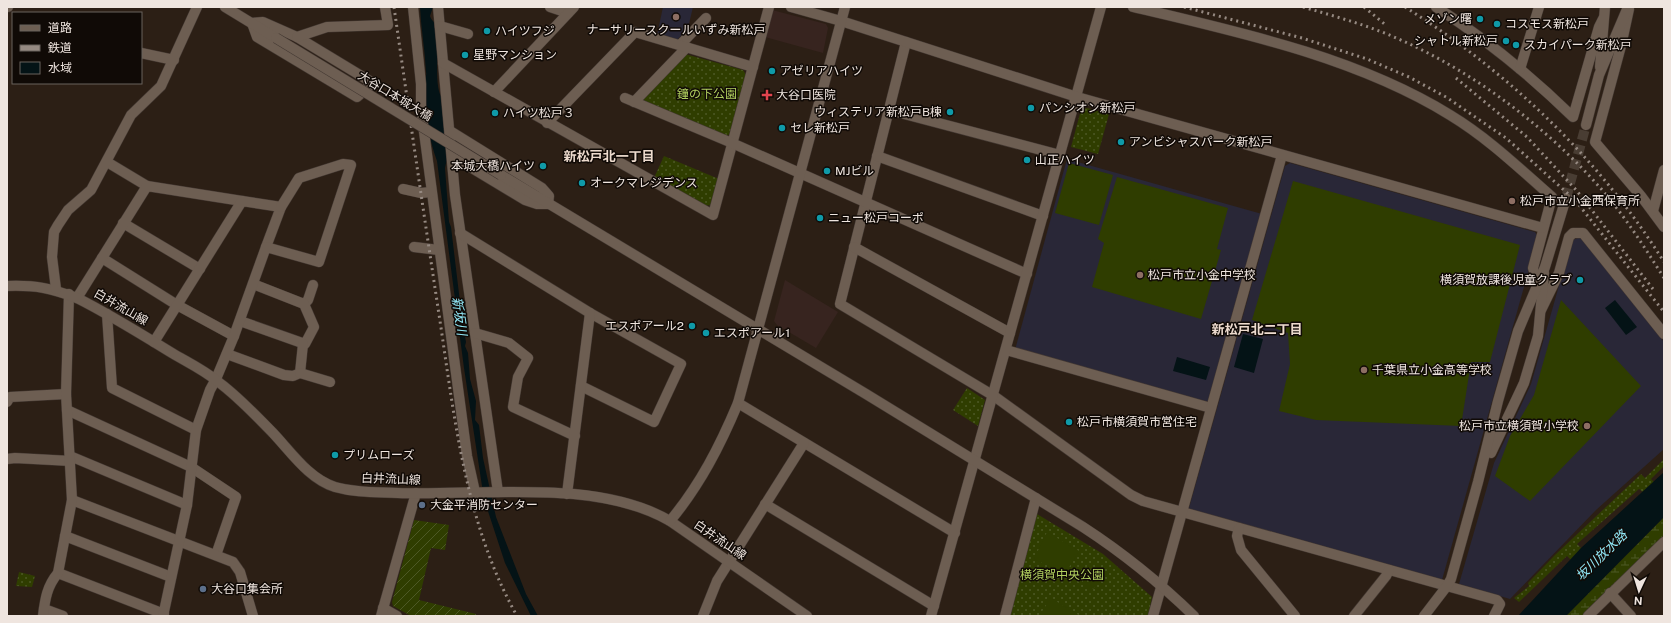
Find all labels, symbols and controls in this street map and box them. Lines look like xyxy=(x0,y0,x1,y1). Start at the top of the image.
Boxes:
legend xyxy=(12,12,142,84)
marker: ナーサリースクールいずみ新松戸 xyxy=(671,12,681,22)
place label: メゾン曙 xyxy=(1424,12,1472,26)
marker: メゾン曙 xyxy=(1475,14,1485,24)
place label: コスモス新松戸 xyxy=(1505,17,1589,31)
marker: コスモス新松戸 xyxy=(1492,19,1502,29)
text: 道路 xyxy=(48,21,72,35)
place label: ナーサリースクールいずみ新松戸 xyxy=(586,23,766,37)
place label: ハイツフジ xyxy=(495,24,555,38)
marker: ハイツフジ xyxy=(482,26,492,36)
place label: シャトル新松戸 xyxy=(1414,34,1498,48)
marker: シャトル新松戸 xyxy=(1501,36,1511,46)
place label: スカイパーク新松戸 xyxy=(1524,38,1632,52)
marker: スカイパーク新松戸 xyxy=(1511,40,1521,50)
text: 鉄道 xyxy=(48,41,72,55)
place label: 星野マンション xyxy=(473,48,557,62)
marker: 星野マンション xyxy=(460,50,470,60)
text: 水域 xyxy=(48,61,72,75)
place label: アゼリアハイツ xyxy=(780,64,863,78)
marker: アゼリアハイツ xyxy=(767,66,777,76)
street label: 大谷口本城大橋 xyxy=(355,68,435,124)
park label: 鐘の下公園 xyxy=(677,87,737,101)
place label: 大谷口医院 xyxy=(776,88,836,102)
marker: 大谷口医院 xyxy=(761,89,773,101)
place label: パンシオン新松戸 xyxy=(1039,101,1136,115)
marker: パンシオン新松戸 xyxy=(1026,103,1036,113)
place label: ウィステリア新松戸B棟 xyxy=(814,105,942,119)
place label: ハイツ松戸３ xyxy=(503,106,575,120)
marker: ウィステリア新松戸B棟 xyxy=(945,107,955,117)
marker: ハイツ松戸３ xyxy=(490,108,500,118)
place label: セレ新松戸 xyxy=(790,121,850,135)
marker: セレ新松戸 xyxy=(777,123,787,133)
place label: アンビシャスパーク新松戸 xyxy=(1129,135,1273,149)
marker: アンビシャスパーク新松戸 xyxy=(1116,137,1126,147)
district label: 新松戸北一丁目 xyxy=(563,149,655,164)
place label: 山正ハイツ xyxy=(1035,153,1095,167)
marker: 山正ハイツ xyxy=(1022,155,1032,165)
place label: 本城大橋ハイツ xyxy=(451,159,535,173)
marker: 本城大橋ハイツ xyxy=(538,161,548,171)
place label: MJビル xyxy=(835,164,874,178)
marker: MJビル xyxy=(822,166,832,176)
place label: オークマレジデンス xyxy=(590,176,698,190)
marker: オークマレジデンス xyxy=(577,178,587,188)
place label: 松戸市立小金西保育所 xyxy=(1520,194,1640,208)
marker: 松戸市立小金西保育所 xyxy=(1507,196,1517,206)
place label: ニュー松戸コーポ xyxy=(828,211,924,225)
marker: ニュー松戸コーポ xyxy=(815,213,825,223)
place label: 松戸市立小金中学校 xyxy=(1148,268,1256,282)
marker: 松戸市立小金中学校 xyxy=(1135,270,1145,280)
place label: 横須賀放課後児童クラブ xyxy=(1440,273,1572,287)
marker: 横須賀放課後児童クラブ xyxy=(1575,275,1585,285)
street label: 白井流山線 xyxy=(92,286,150,328)
water label: 新坂川 xyxy=(449,296,470,338)
place label: エスポアール2 xyxy=(606,319,684,333)
marker: エスポアール2 xyxy=(687,321,697,331)
district label: 新松戸北二丁目 xyxy=(1211,322,1303,337)
place label: エスポアール1 xyxy=(714,326,790,340)
marker: エスポアール1 xyxy=(701,328,711,338)
place label: 千葉県立小金高等学校 xyxy=(1372,363,1492,377)
marker: 千葉県立小金高等学校 xyxy=(1359,365,1369,375)
place label: 松戸市横須賀市営住宅 xyxy=(1077,415,1197,429)
marker: 松戸市横須賀市営住宅 xyxy=(1064,417,1074,427)
place label: 松戸市立横須賀小学校 xyxy=(1459,419,1579,433)
marker: 松戸市立横須賀小学校 xyxy=(1582,421,1592,431)
place label: プリムローズ xyxy=(343,448,414,462)
marker: プリムローズ xyxy=(330,450,340,460)
street label: 白井流山線 xyxy=(361,471,421,487)
place label: 大金平消防センター xyxy=(430,498,538,512)
marker: 大金平消防センター xyxy=(417,500,427,510)
street label: 白井流山線 xyxy=(691,517,749,563)
water label: 坂川放水路 xyxy=(1573,527,1631,583)
park label: 横須賀中央公園 xyxy=(1020,568,1104,582)
north arrow xyxy=(1619,571,1659,611)
place label: 大谷口集会所 xyxy=(211,582,283,596)
marker: 大谷口集会所 xyxy=(198,584,208,594)
text: N xyxy=(1634,595,1643,607)

